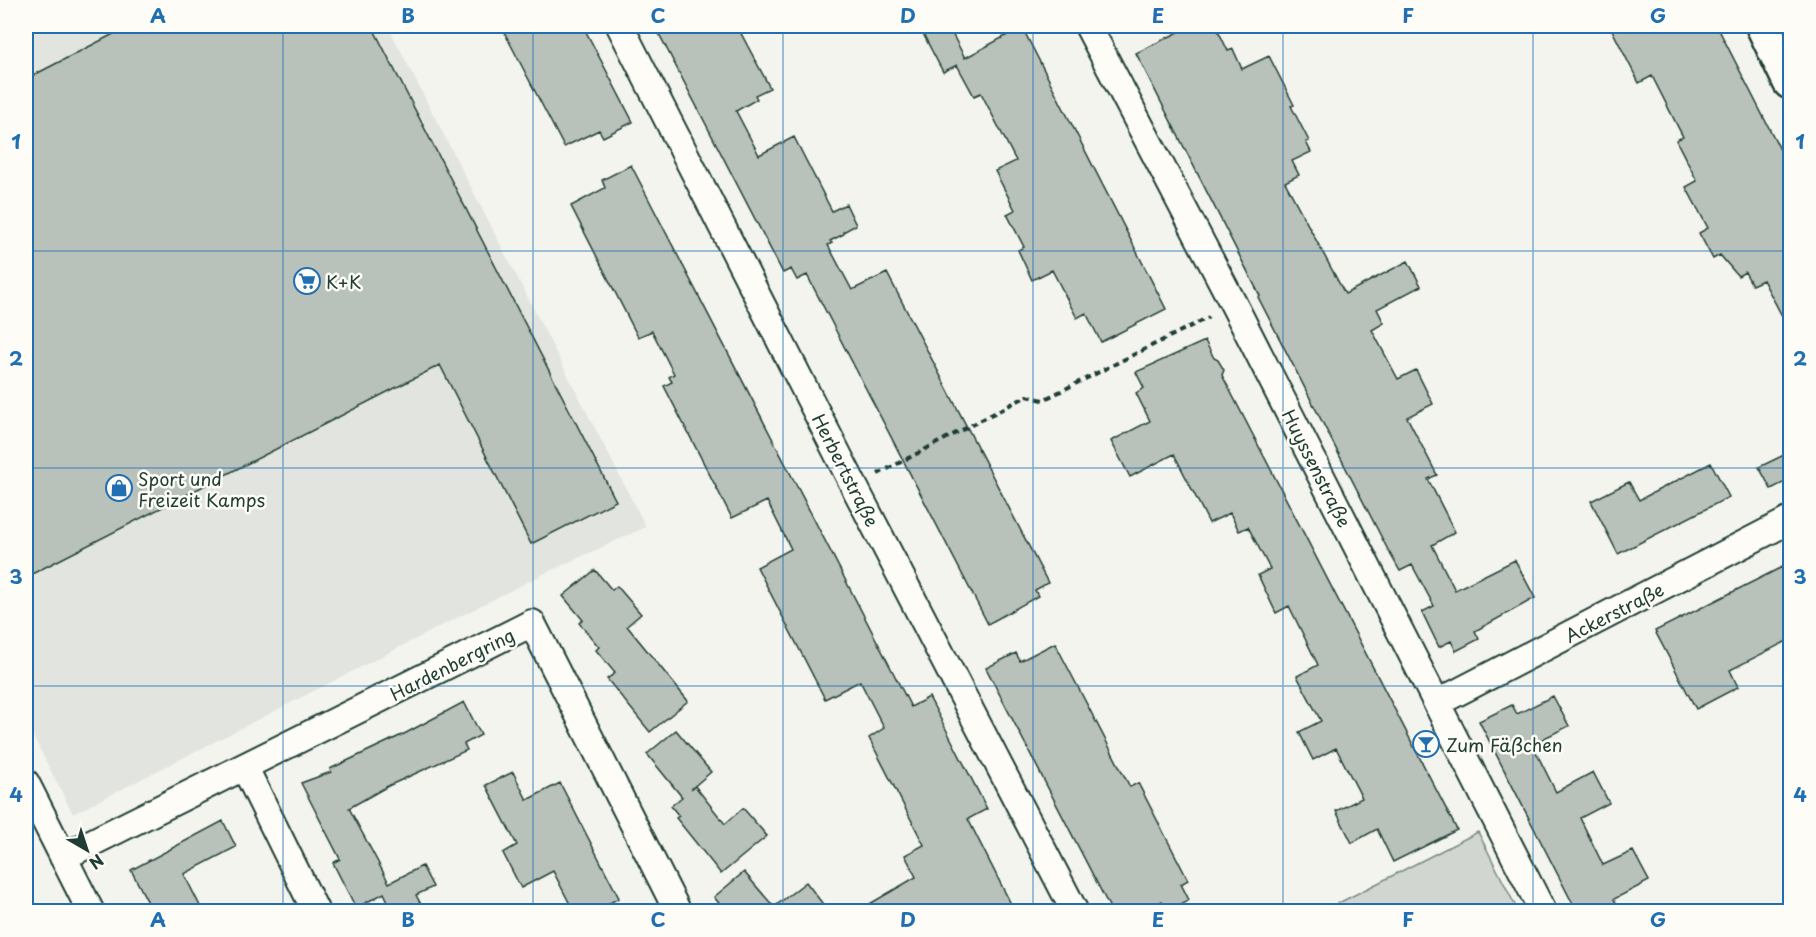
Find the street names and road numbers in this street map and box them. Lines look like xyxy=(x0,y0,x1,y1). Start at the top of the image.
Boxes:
street label: Huyssenstraße xyxy=(1276,404,1358,532)
street label: Herbertstraße xyxy=(806,409,886,531)
street label: Ackerstraße xyxy=(1560,575,1668,649)
street label: Hardenbergring xyxy=(385,621,519,707)

